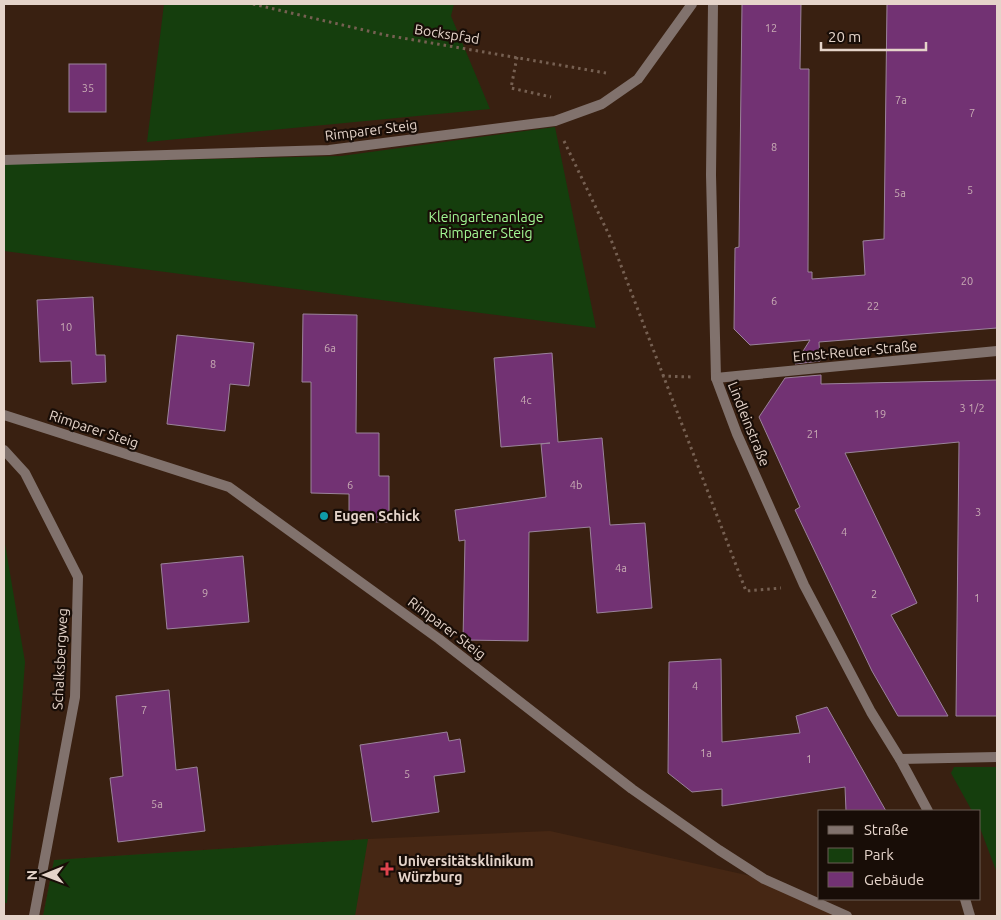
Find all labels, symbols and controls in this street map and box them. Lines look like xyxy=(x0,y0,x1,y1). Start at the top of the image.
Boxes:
scale bar xyxy=(821,20,926,52)
street label: Bockspfad xyxy=(413,21,481,47)
house number: 12 xyxy=(765,22,777,34)
text: 20 m xyxy=(828,28,861,45)
house number: 35 xyxy=(82,82,94,94)
house number: 7a xyxy=(895,94,907,106)
house number: 7 xyxy=(969,107,975,119)
street label: Rimparer Steig xyxy=(324,116,418,144)
house number: 8 xyxy=(771,141,777,153)
house number: 5 xyxy=(967,184,973,196)
house number: 5a xyxy=(894,187,906,199)
park label: Kleingartenanlage Rimparer Steig xyxy=(429,209,543,241)
house number: 20 xyxy=(961,275,973,287)
house number: 6 xyxy=(771,295,777,307)
house number: 22 xyxy=(867,300,879,312)
house number: 10 xyxy=(60,321,72,333)
street label: Ernst-Reuter-Straße xyxy=(792,338,918,364)
house number: 6a xyxy=(324,342,336,354)
house number: 8 xyxy=(210,358,216,370)
street label: Lindleinstraße xyxy=(725,379,773,469)
house number: 4c xyxy=(520,394,532,406)
house number: 3 1/2 xyxy=(959,402,985,414)
street label: Rimparer Steig xyxy=(47,407,141,451)
house number: 19 xyxy=(874,408,886,420)
house number: 21 xyxy=(807,428,819,440)
house number: 6 xyxy=(347,479,353,491)
house number: 4b xyxy=(570,479,582,491)
house number: 3 xyxy=(975,506,981,518)
place label: Eugen Schick xyxy=(334,508,420,524)
marker: Eugen Schick xyxy=(318,510,330,522)
house number: 4 xyxy=(841,526,847,538)
house number: 4a xyxy=(615,562,627,574)
house number: 9 xyxy=(202,587,208,599)
house number: 2 xyxy=(871,588,877,600)
house number: 1 xyxy=(974,592,980,604)
street label: Rimparer Steig xyxy=(405,594,489,662)
street label: Schalksbergweg xyxy=(49,608,71,710)
house number: 4 xyxy=(692,680,698,692)
house number: 7 xyxy=(141,704,147,716)
house number: 1a xyxy=(700,747,712,759)
house number: 1 xyxy=(806,753,812,765)
house number: 5 xyxy=(404,768,410,780)
house number: 5a xyxy=(151,798,163,810)
legend xyxy=(818,810,981,900)
text: Straße xyxy=(864,821,908,838)
text: Park xyxy=(864,846,894,863)
north arrow xyxy=(20,850,70,900)
place label: Universitätsklinikum Würzburg xyxy=(398,853,534,885)
marker: Universitätsklinikum Würzburg xyxy=(380,862,394,876)
text: N xyxy=(24,870,40,881)
text: Gebäude xyxy=(864,871,924,888)

